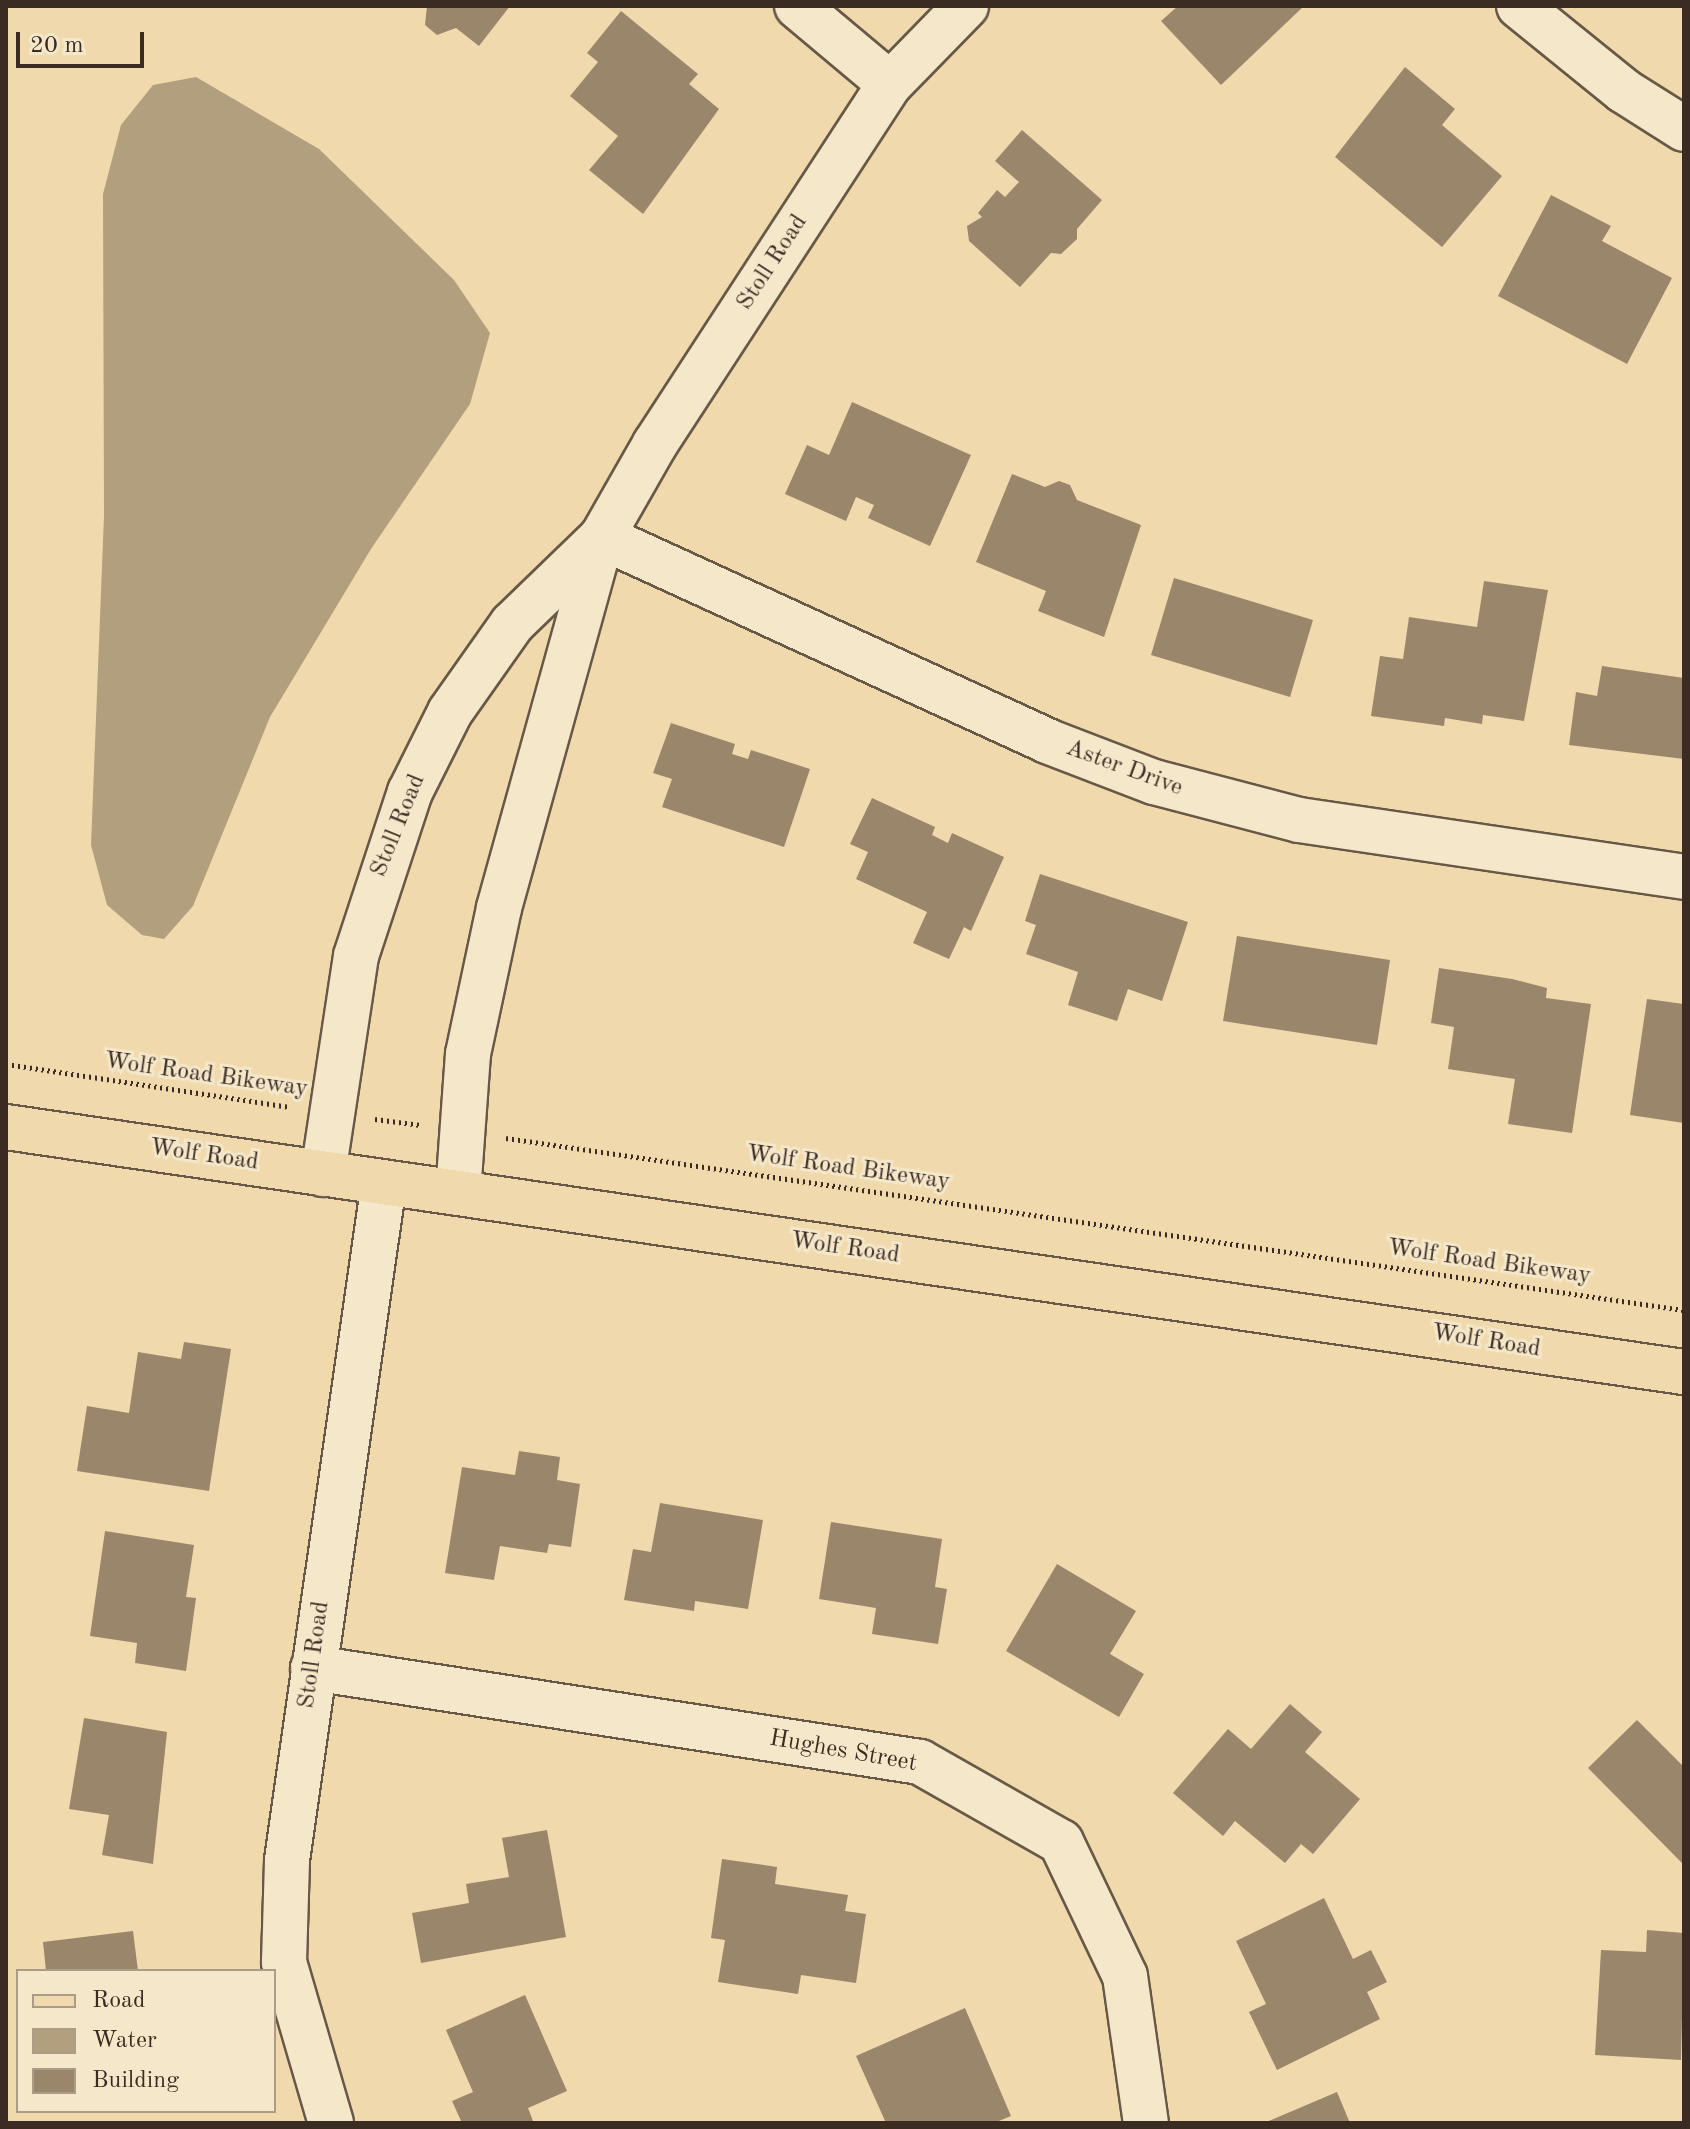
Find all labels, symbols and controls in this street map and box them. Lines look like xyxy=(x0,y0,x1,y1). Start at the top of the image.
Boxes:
scale bar xyxy=(20,16,148,66)
text: 20 m xyxy=(30,34,84,58)
street label: Stoll Road xyxy=(731,210,815,316)
street label: Aster Drive xyxy=(1062,735,1186,803)
street label: Stoll Road xyxy=(365,770,433,882)
street label: Wolf Road Bikeway xyxy=(102,1047,310,1105)
street label: Wolf Road xyxy=(148,1134,260,1178)
street label: Wolf Road Bikeway xyxy=(744,1140,952,1198)
street label: Wolf Road xyxy=(789,1227,901,1271)
street label: Wolf Road Bikeway xyxy=(1385,1234,1593,1292)
street label: Wolf Road xyxy=(1430,1319,1542,1365)
street label: Stoll Road xyxy=(293,1599,337,1711)
street label: Hughes Street xyxy=(767,1725,919,1779)
legend xyxy=(16,1969,276,2113)
text: Road xyxy=(92,1989,145,2013)
text: Water xyxy=(92,2029,157,2053)
text: Building xyxy=(92,2069,179,2093)

